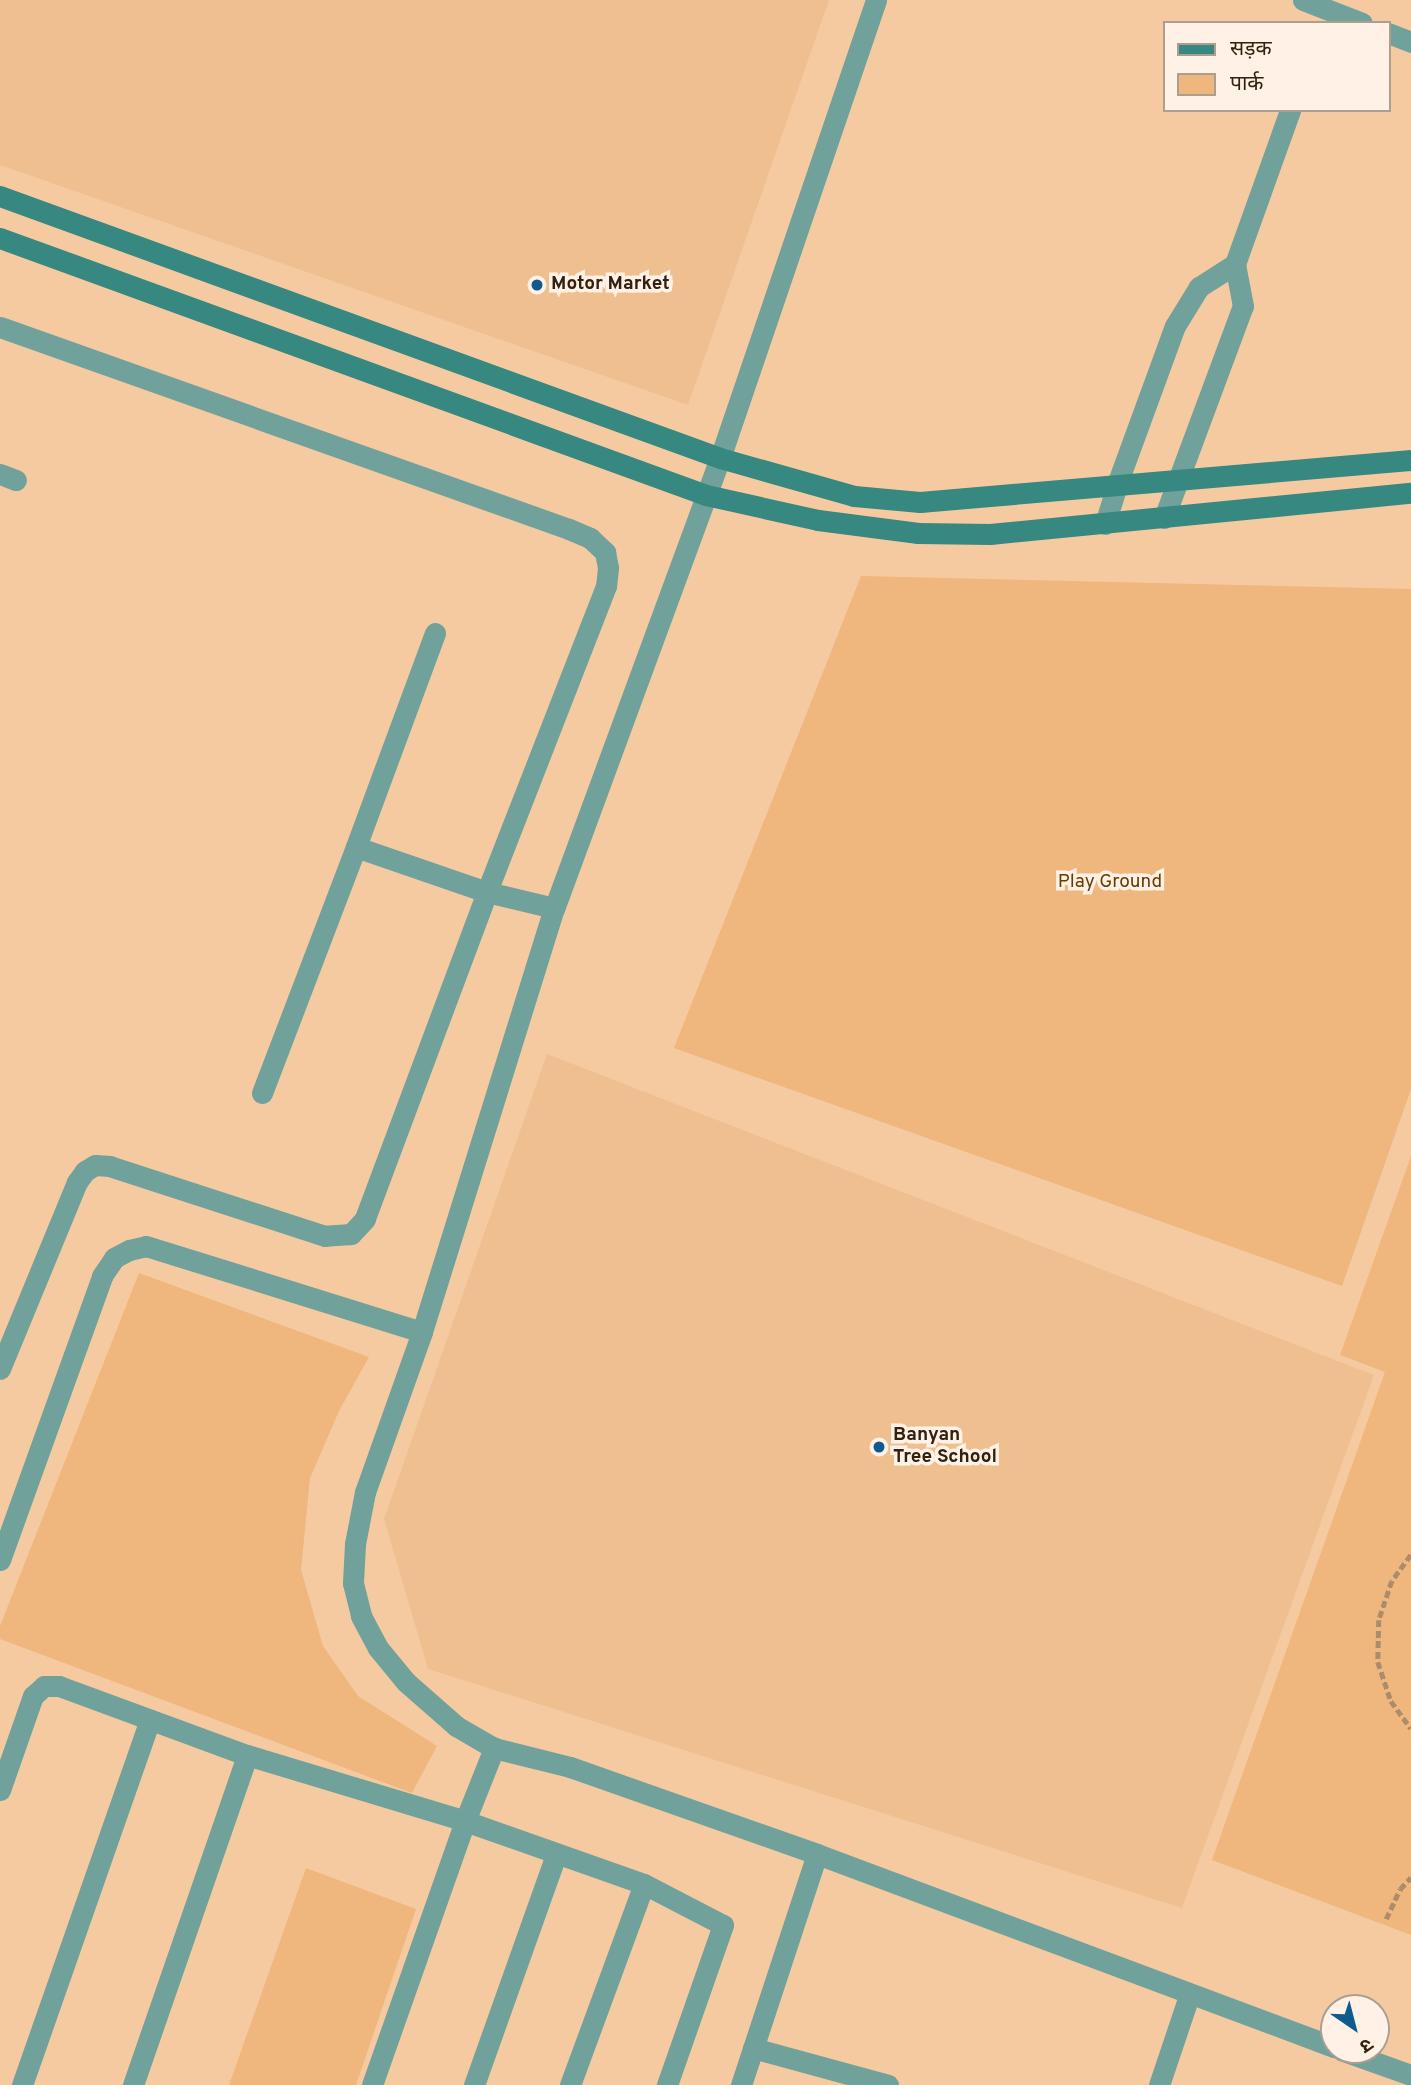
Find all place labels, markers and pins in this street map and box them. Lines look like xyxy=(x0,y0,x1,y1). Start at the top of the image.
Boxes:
place label: Motor Market xyxy=(551,274,670,296)
marker: Motor Market xyxy=(529,277,545,293)
place label: Banyan Tree School xyxy=(893,1425,997,1469)
marker: Banyan Tree School xyxy=(871,1439,887,1455)

